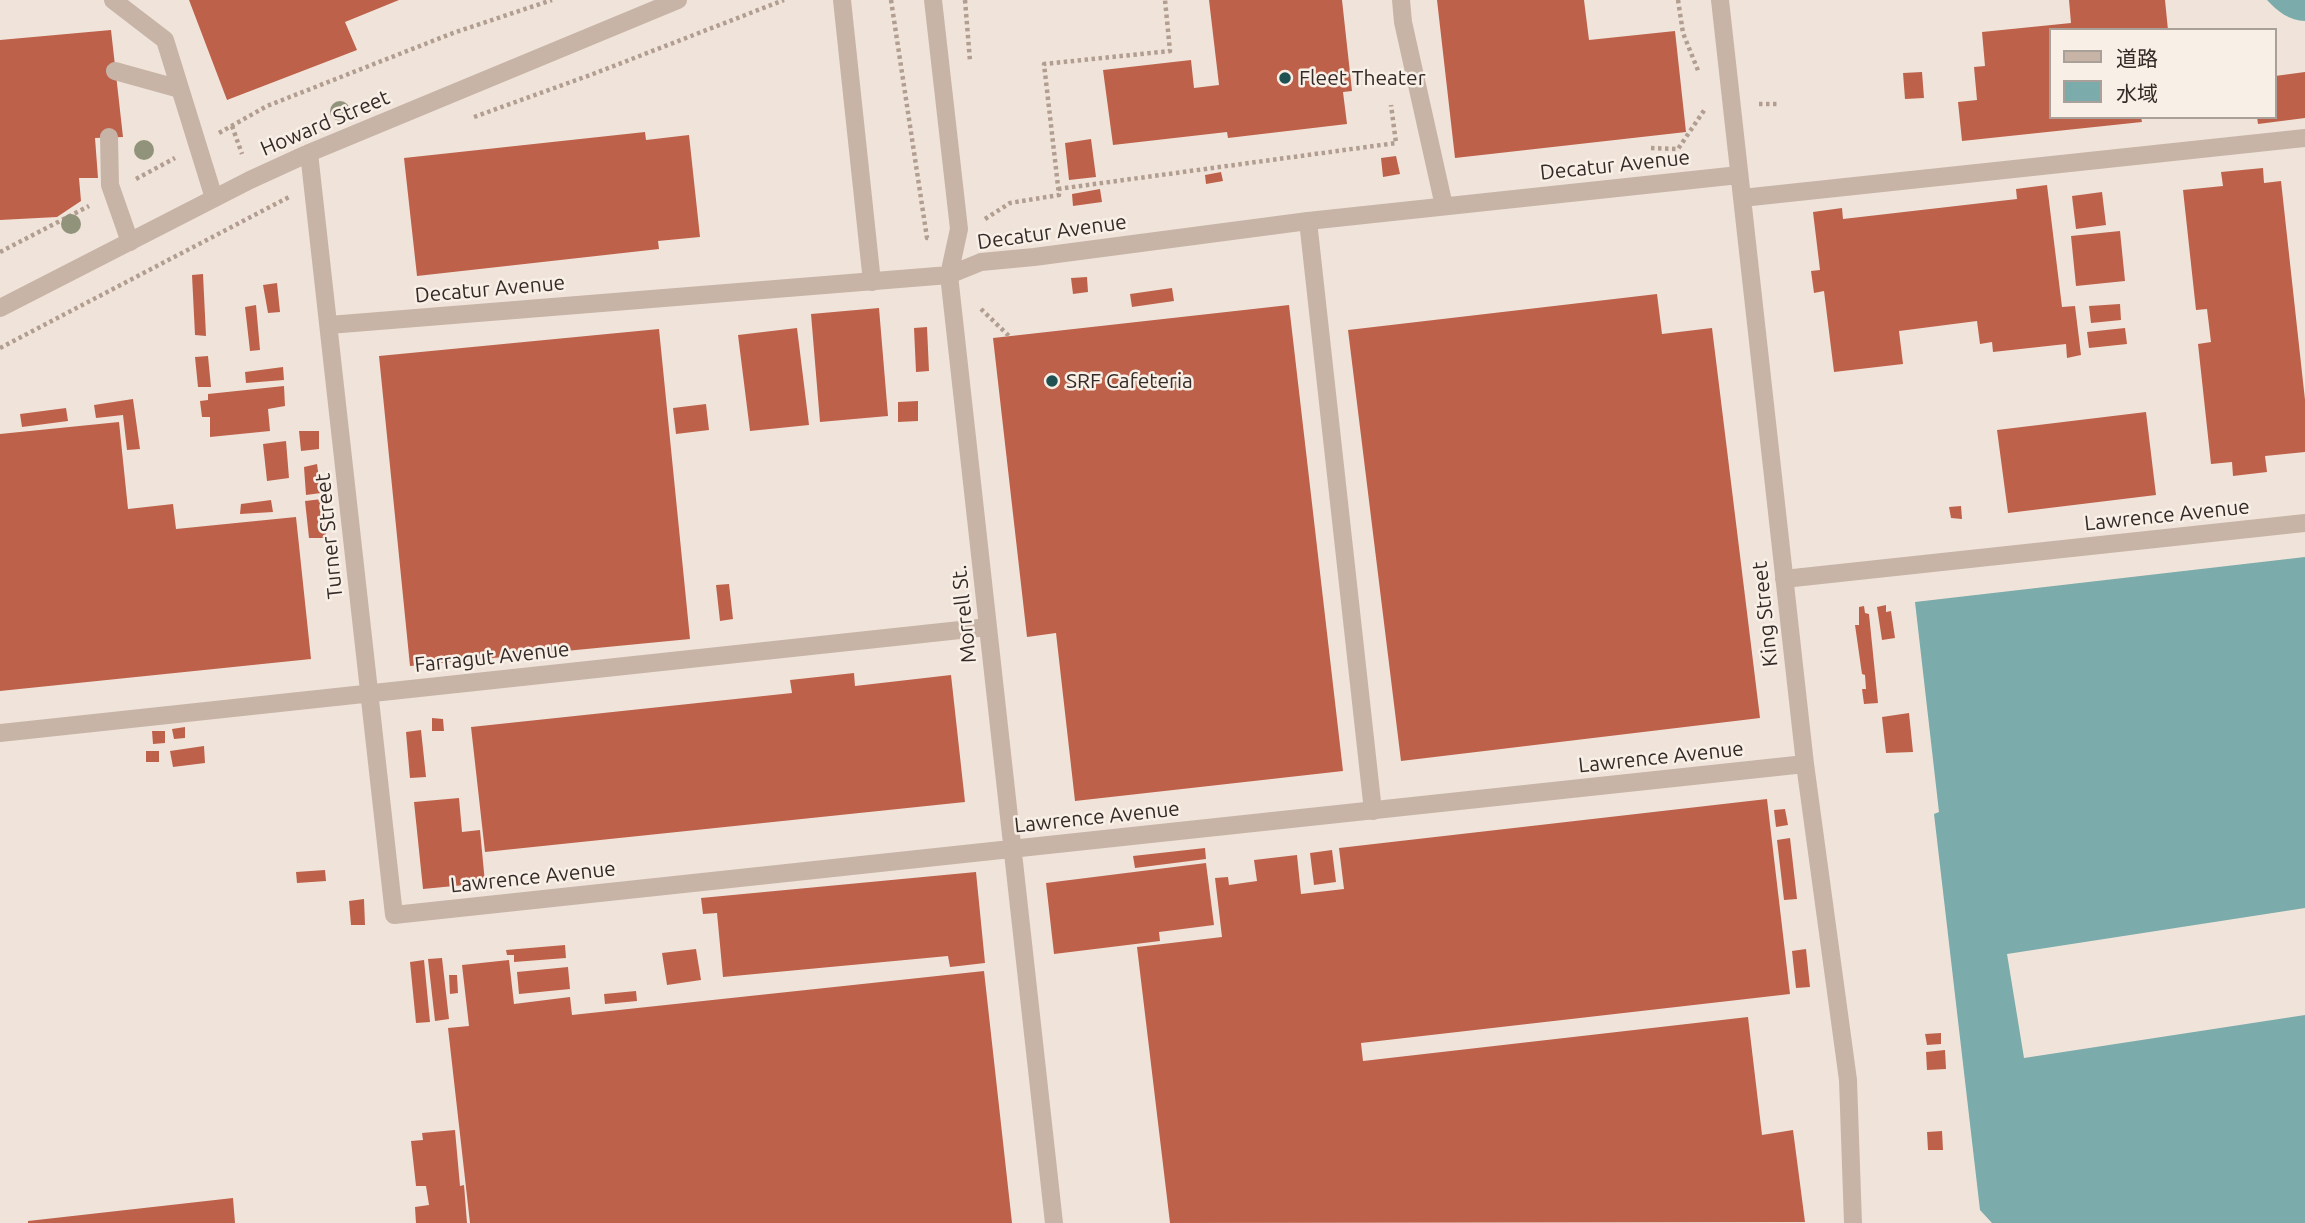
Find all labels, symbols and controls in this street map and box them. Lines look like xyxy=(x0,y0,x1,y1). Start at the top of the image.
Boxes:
legend xyxy=(2050,28,2277,119)
text: 道路 xyxy=(2116,46,2158,70)
place label: Fleet Theater xyxy=(1299,65,1426,91)
marker: Fleet Theater xyxy=(1277,70,1293,86)
text: 水域 xyxy=(2116,81,2158,105)
street label: Howard Street xyxy=(257,85,393,161)
street label: Decatur Avenue xyxy=(1539,145,1691,185)
street label: Decatur Avenue xyxy=(976,209,1128,255)
street label: Decatur Avenue xyxy=(414,270,566,308)
place label: SRF Cafeteria xyxy=(1066,368,1193,394)
marker: SRF Cafeteria xyxy=(1044,373,1060,389)
street label: Turner Street xyxy=(310,472,348,600)
street label: Lawrence Avenue xyxy=(2083,494,2251,536)
street label: King Street xyxy=(1747,560,1783,668)
street label: Morrell St. xyxy=(946,564,982,664)
street label: Farragut Avenue xyxy=(413,636,571,678)
street label: Lawrence Avenue xyxy=(1577,736,1745,778)
street label: Lawrence Avenue xyxy=(1013,796,1181,838)
street label: Lawrence Avenue xyxy=(449,856,617,898)

